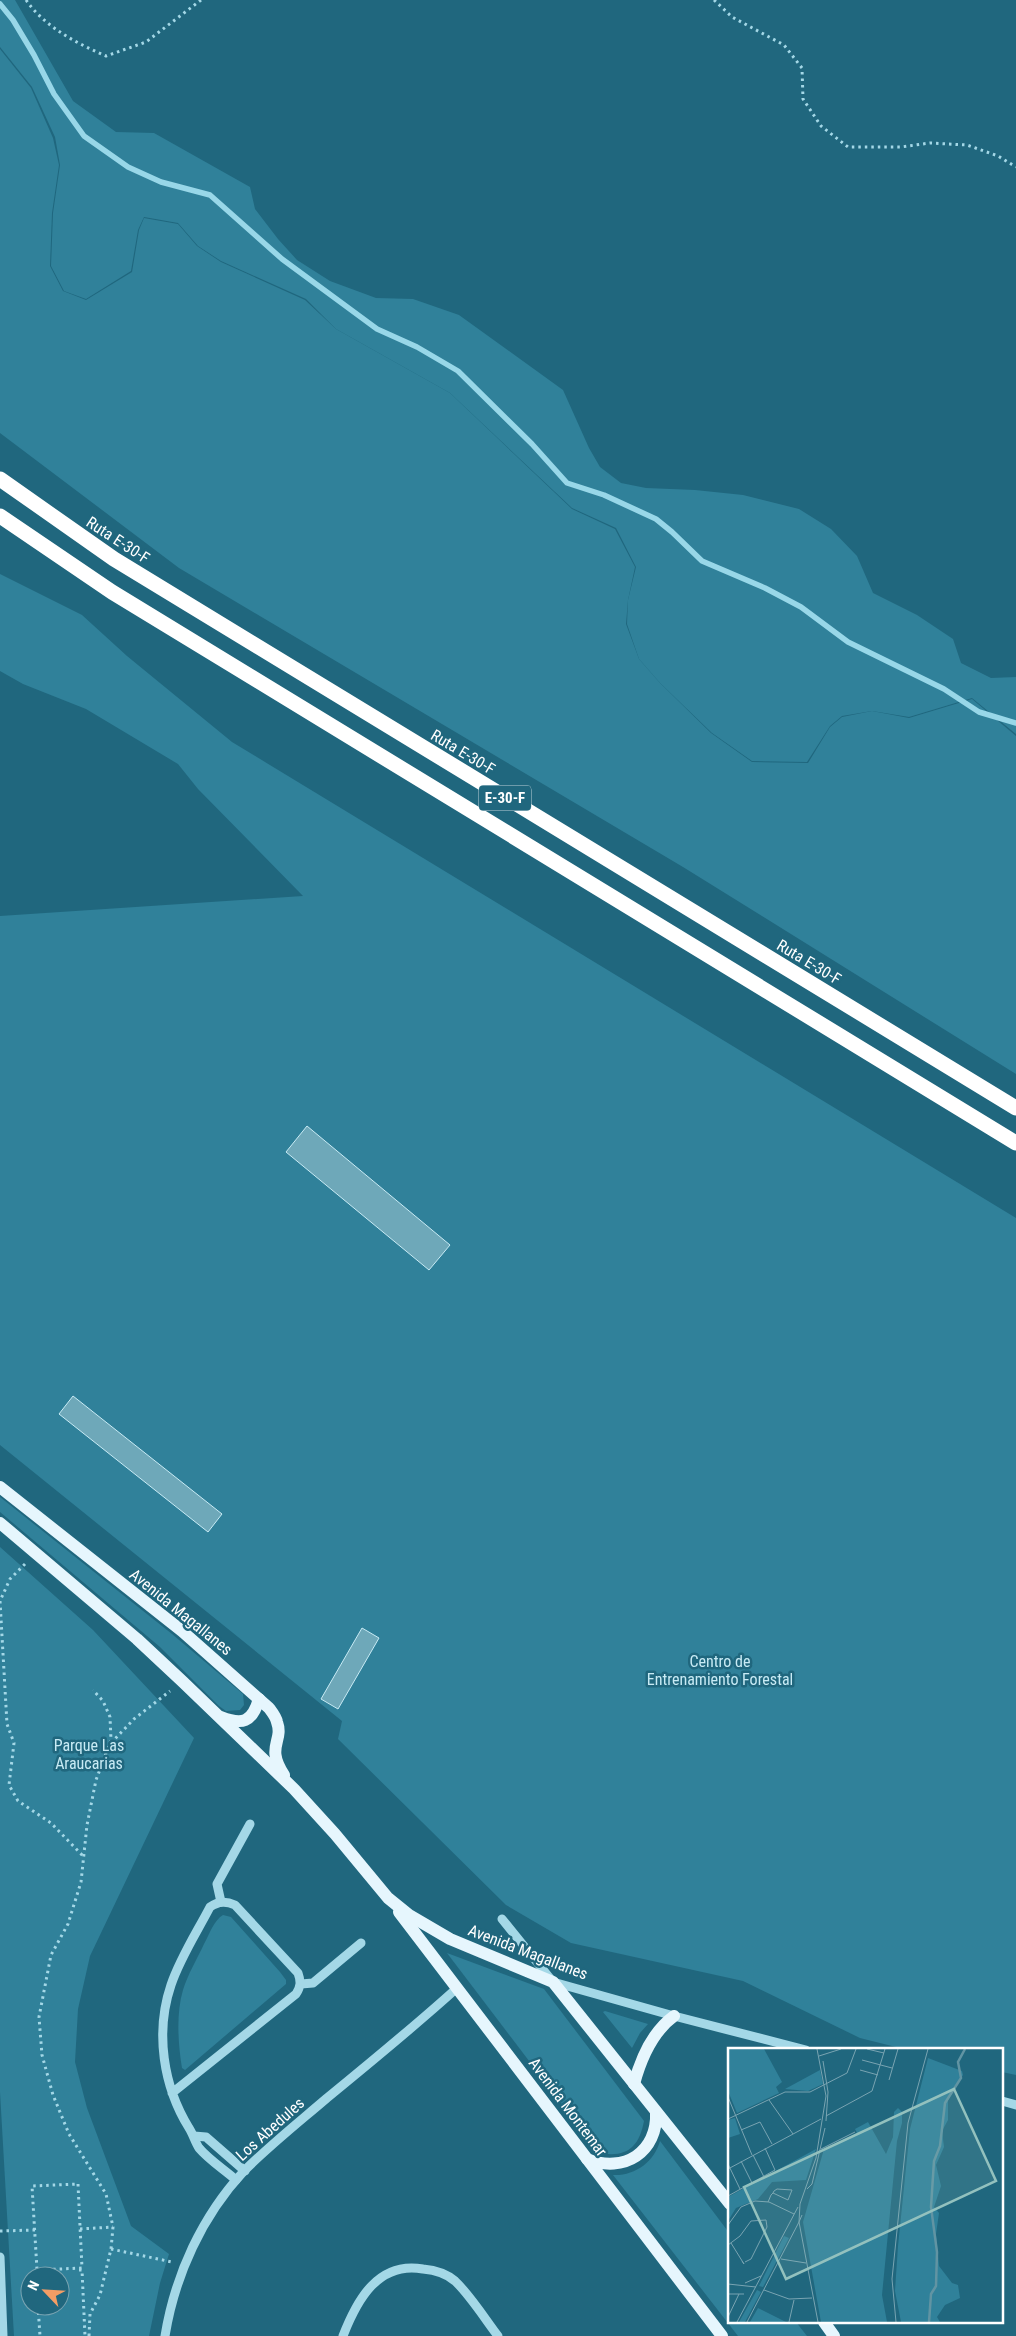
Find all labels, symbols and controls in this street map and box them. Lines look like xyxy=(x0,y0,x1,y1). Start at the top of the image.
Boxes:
street label: Ruta E-30-F xyxy=(83,513,153,568)
street label: Ruta E-30-F xyxy=(427,725,499,779)
road number: E-30-F xyxy=(479,786,531,810)
street label: Ruta E-30-F xyxy=(773,935,845,989)
street label: Avenida Magallanes xyxy=(126,1565,236,1659)
park label: Centro de Entrenamiento Forestal xyxy=(647,1652,793,1689)
park label: Parque Las Araucarias xyxy=(54,1736,124,1773)
street label: Avenida Magallanes xyxy=(465,1920,591,1984)
inset map xyxy=(728,2048,1004,2324)
street label: Avenida Montemar xyxy=(525,2054,611,2160)
street label: Los Abedules xyxy=(232,2093,308,2165)
north arrow xyxy=(20,2266,70,2316)
text: N xyxy=(24,2278,42,2293)

